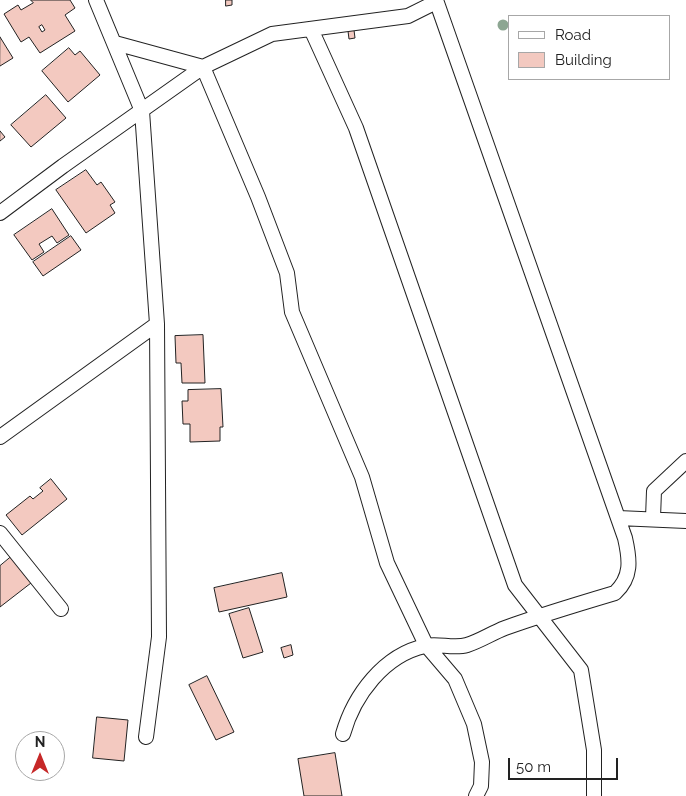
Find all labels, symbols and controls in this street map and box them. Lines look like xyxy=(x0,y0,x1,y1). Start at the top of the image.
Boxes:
legend xyxy=(508,15,671,80)
text: Road xyxy=(555,26,591,44)
text: Building xyxy=(555,51,612,69)
north arrow xyxy=(15,731,65,781)
text: N xyxy=(35,734,45,750)
scale bar xyxy=(511,748,621,780)
text: 50 m xyxy=(516,758,551,776)

